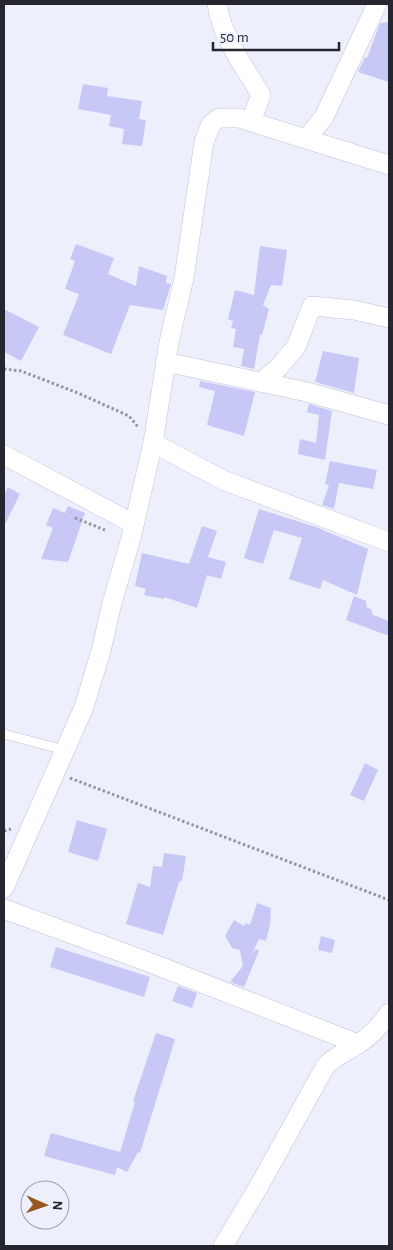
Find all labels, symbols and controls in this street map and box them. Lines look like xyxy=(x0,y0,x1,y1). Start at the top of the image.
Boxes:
scale bar xyxy=(213,20,339,52)
text: 50 m xyxy=(220,30,249,45)
north arrow xyxy=(20,1180,70,1230)
text: N xyxy=(50,1200,64,1211)

